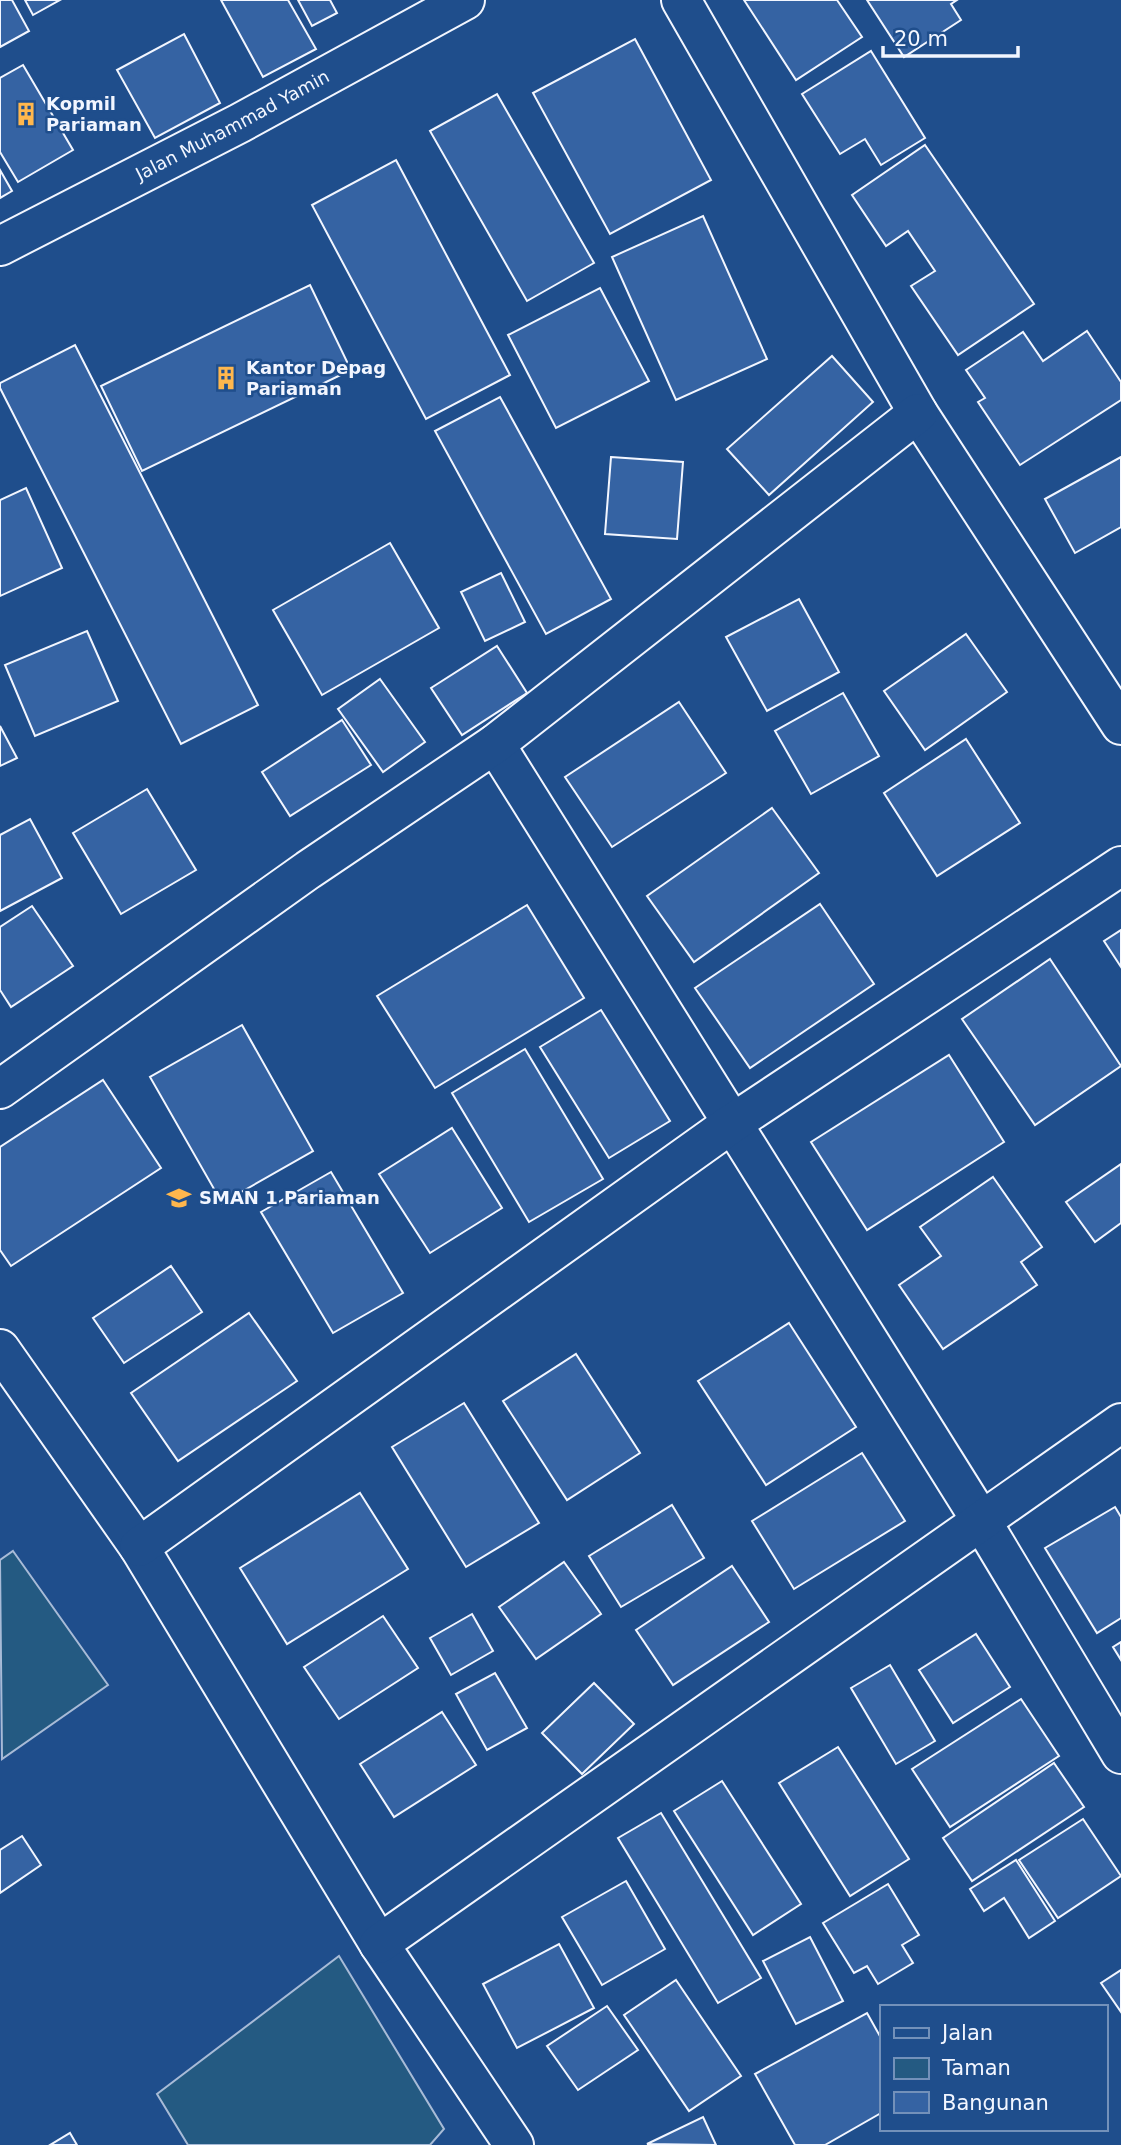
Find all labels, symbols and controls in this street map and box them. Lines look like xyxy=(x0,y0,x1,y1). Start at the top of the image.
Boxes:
scale bar xyxy=(883,14,1018,58)
text: 20 m xyxy=(894,27,948,51)
street label: Jalan Muhammad Yamin xyxy=(131,65,333,185)
place label: Kopmil Pariaman xyxy=(46,93,142,135)
building icon: Kopmil Pariaman xyxy=(12,100,40,128)
place label: Kantor Depag Pariaman xyxy=(246,357,386,399)
building icon: Kantor Depag Pariaman xyxy=(212,364,240,392)
school or university icon: SMAN 1 Pariaman xyxy=(165,1184,193,1212)
place label: SMAN 1 Pariaman xyxy=(199,1187,380,1208)
legend xyxy=(880,2005,1107,2131)
text: Jalan xyxy=(940,2021,993,2045)
text: Taman xyxy=(941,2056,1011,2080)
text: Bangunan xyxy=(942,2091,1049,2115)

